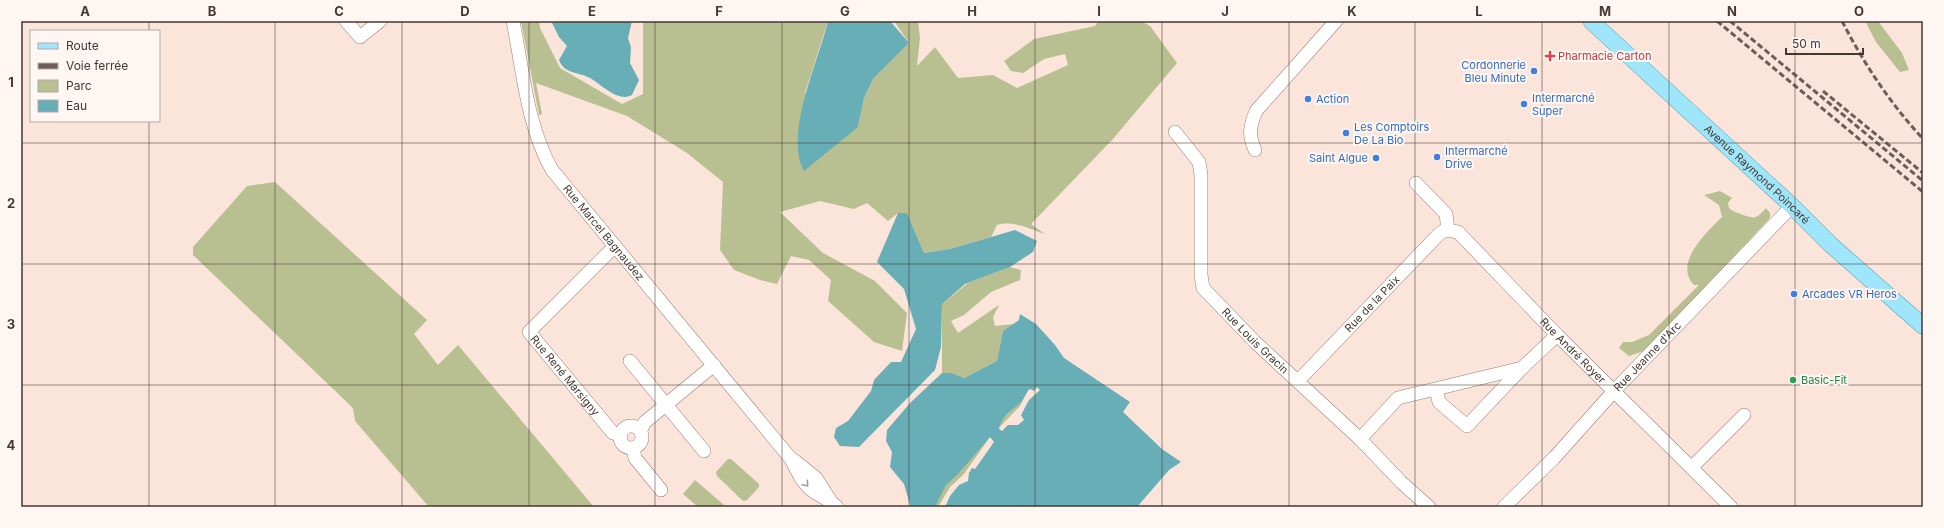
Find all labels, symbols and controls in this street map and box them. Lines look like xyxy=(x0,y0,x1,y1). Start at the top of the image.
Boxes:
text: A xyxy=(80,3,90,19)
text: B xyxy=(208,3,217,19)
text: C xyxy=(334,3,344,19)
text: D xyxy=(460,3,470,19)
text: E xyxy=(588,3,596,19)
text: F xyxy=(715,3,723,19)
text: G xyxy=(840,3,850,19)
text: H xyxy=(967,3,977,19)
text: I xyxy=(1097,3,1101,19)
text: J xyxy=(1221,3,1229,19)
text: K xyxy=(1347,3,1357,19)
text: L xyxy=(1475,3,1483,19)
text: M xyxy=(1599,3,1611,19)
text: N xyxy=(1727,3,1737,19)
text: O xyxy=(1854,3,1864,19)
legend xyxy=(30,30,160,122)
scale bar xyxy=(1786,30,1863,56)
text: 50 m xyxy=(1792,36,1821,51)
text: Route xyxy=(66,38,99,53)
place label: Pharmacie Carton xyxy=(1558,49,1651,63)
marker: Pharmacie Carton xyxy=(1545,51,1555,61)
text: Voie ferrée xyxy=(66,58,128,73)
place label: Cordonnerie Bleu Minute xyxy=(1461,58,1526,85)
marker: Cordonnerie Bleu Minute xyxy=(1529,66,1539,76)
text: 1 xyxy=(8,74,14,90)
text: Parc xyxy=(66,78,92,93)
place label: Intermarché Super xyxy=(1532,91,1595,118)
place label: Action xyxy=(1316,92,1349,106)
marker: Action xyxy=(1303,94,1313,104)
text: Eau xyxy=(66,98,87,113)
marker: Intermarché Super xyxy=(1519,99,1529,109)
place label: Les Comptoirs De La Bio xyxy=(1354,120,1429,147)
street label: Avenue Raymond Poincaré xyxy=(1701,122,1813,227)
marker: Les Comptoirs De La Bio xyxy=(1341,128,1351,138)
place label: Intermarché Drive xyxy=(1445,144,1508,171)
place label: Saint Algue xyxy=(1309,151,1368,165)
marker: Intermarché Drive xyxy=(1432,152,1442,162)
marker: Saint Algue xyxy=(1371,153,1381,163)
street label: Rue Marcel Bagnaudez xyxy=(560,182,647,283)
text: 2 xyxy=(7,195,15,211)
street label: Rue de la Paix xyxy=(1342,273,1402,335)
place label: Arcades VR Heros xyxy=(1802,287,1897,301)
marker: Arcades VR Heros xyxy=(1789,289,1799,299)
street label: Rue Louis Gracin xyxy=(1219,305,1292,377)
street label: Rue André Royer xyxy=(1537,315,1609,386)
text: 3 xyxy=(7,316,15,332)
street label: Rue Jeanne d'Arc xyxy=(1610,318,1684,394)
street label: Rue René Marsigny xyxy=(528,332,603,418)
place label: Basic-Fit xyxy=(1801,373,1847,387)
marker: Basic-Fit xyxy=(1788,375,1798,385)
text: 4 xyxy=(7,437,16,453)
one-way arrow xyxy=(802,479,809,487)

